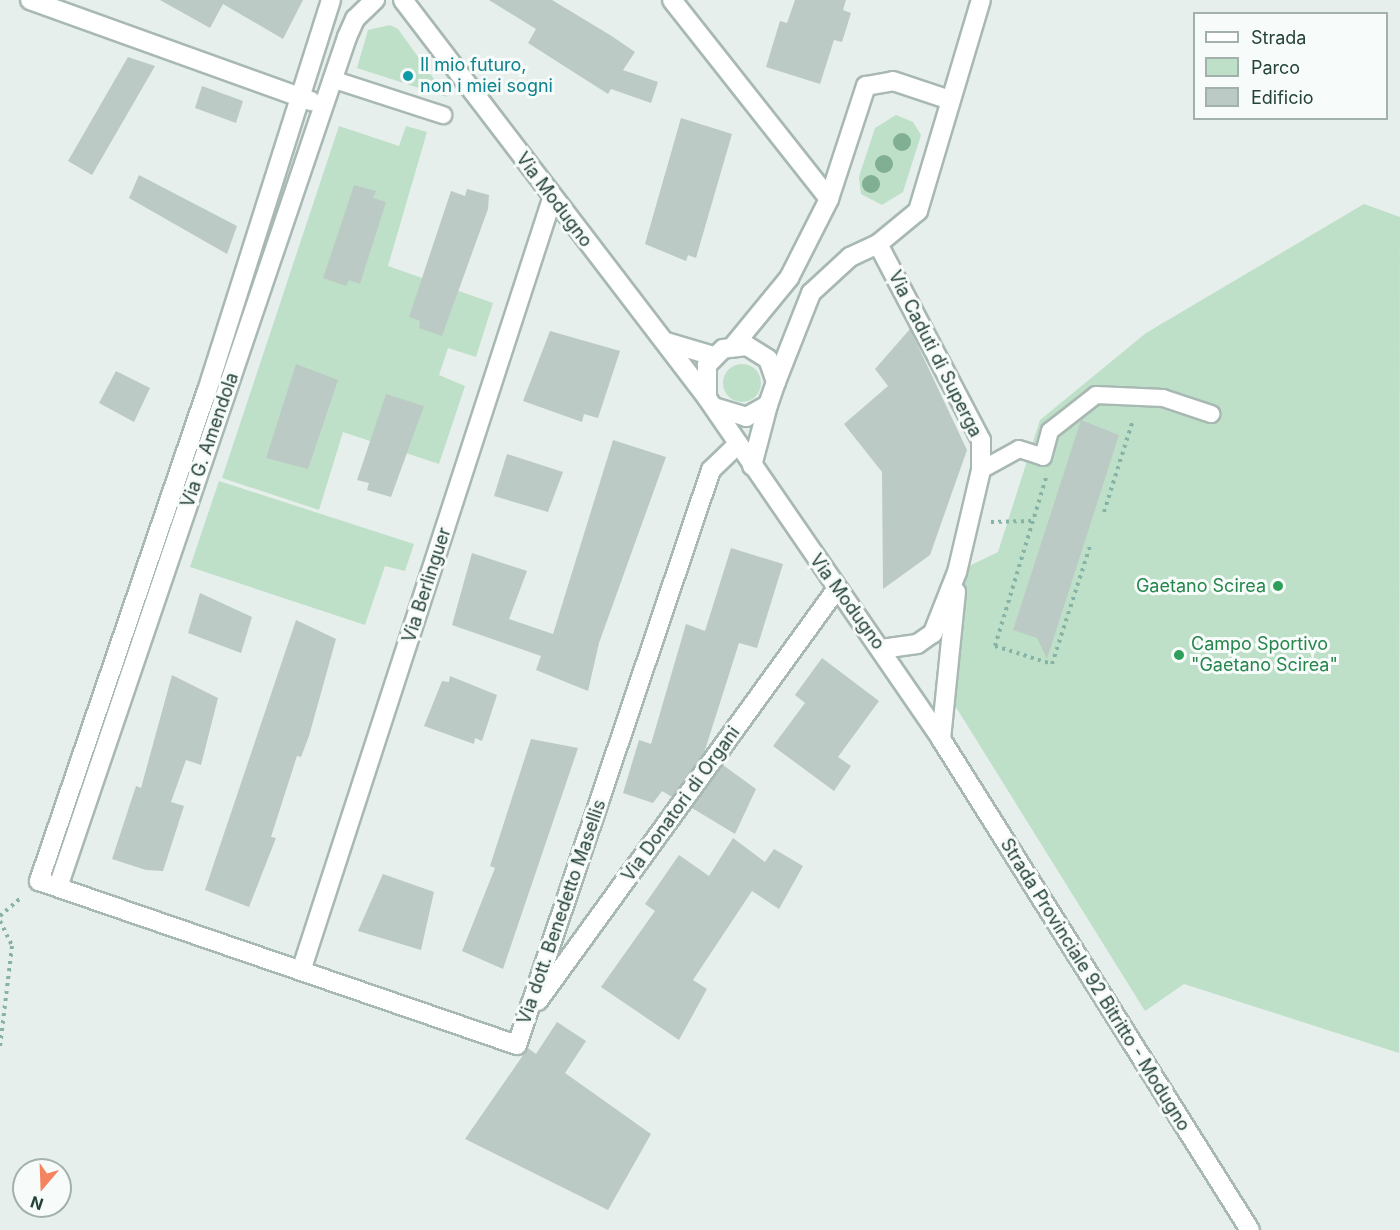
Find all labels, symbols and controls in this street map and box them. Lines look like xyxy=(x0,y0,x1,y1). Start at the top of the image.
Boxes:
legend xyxy=(1193,12,1388,120)
text: Strada xyxy=(1251,27,1306,48)
place label: Il mio futuro, non i miei sogni xyxy=(420,55,553,98)
text: Parco xyxy=(1251,57,1300,78)
marker: Il mio futuro, non i miei sogni xyxy=(401,69,415,83)
text: Edificio xyxy=(1251,87,1314,108)
street label: Via Modugno xyxy=(511,148,597,252)
street label: Via Caduti di Superga xyxy=(884,267,986,441)
street label: Via G. Amendola xyxy=(177,370,243,510)
street label: Via Berlinguer xyxy=(398,525,456,645)
street label: Via Modugno xyxy=(805,550,889,654)
place label: Gaetano Scirea xyxy=(1136,575,1266,597)
marker: Gaetano Scirea xyxy=(1271,579,1285,593)
place label: Campo Sportivo "Gaetano Scirea" xyxy=(1191,634,1338,676)
marker: Campo Sportivo "Gaetano Scirea" xyxy=(1172,648,1186,662)
street label: Via Donatori di Organi xyxy=(618,722,744,886)
street label: Via dott. Benedetto Masellis xyxy=(513,797,611,1027)
street label: Strada Provinciale 92 Bitritto - Modugno xyxy=(996,835,1194,1135)
north arrow xyxy=(12,1158,72,1218)
text: N xyxy=(28,1192,46,1215)

